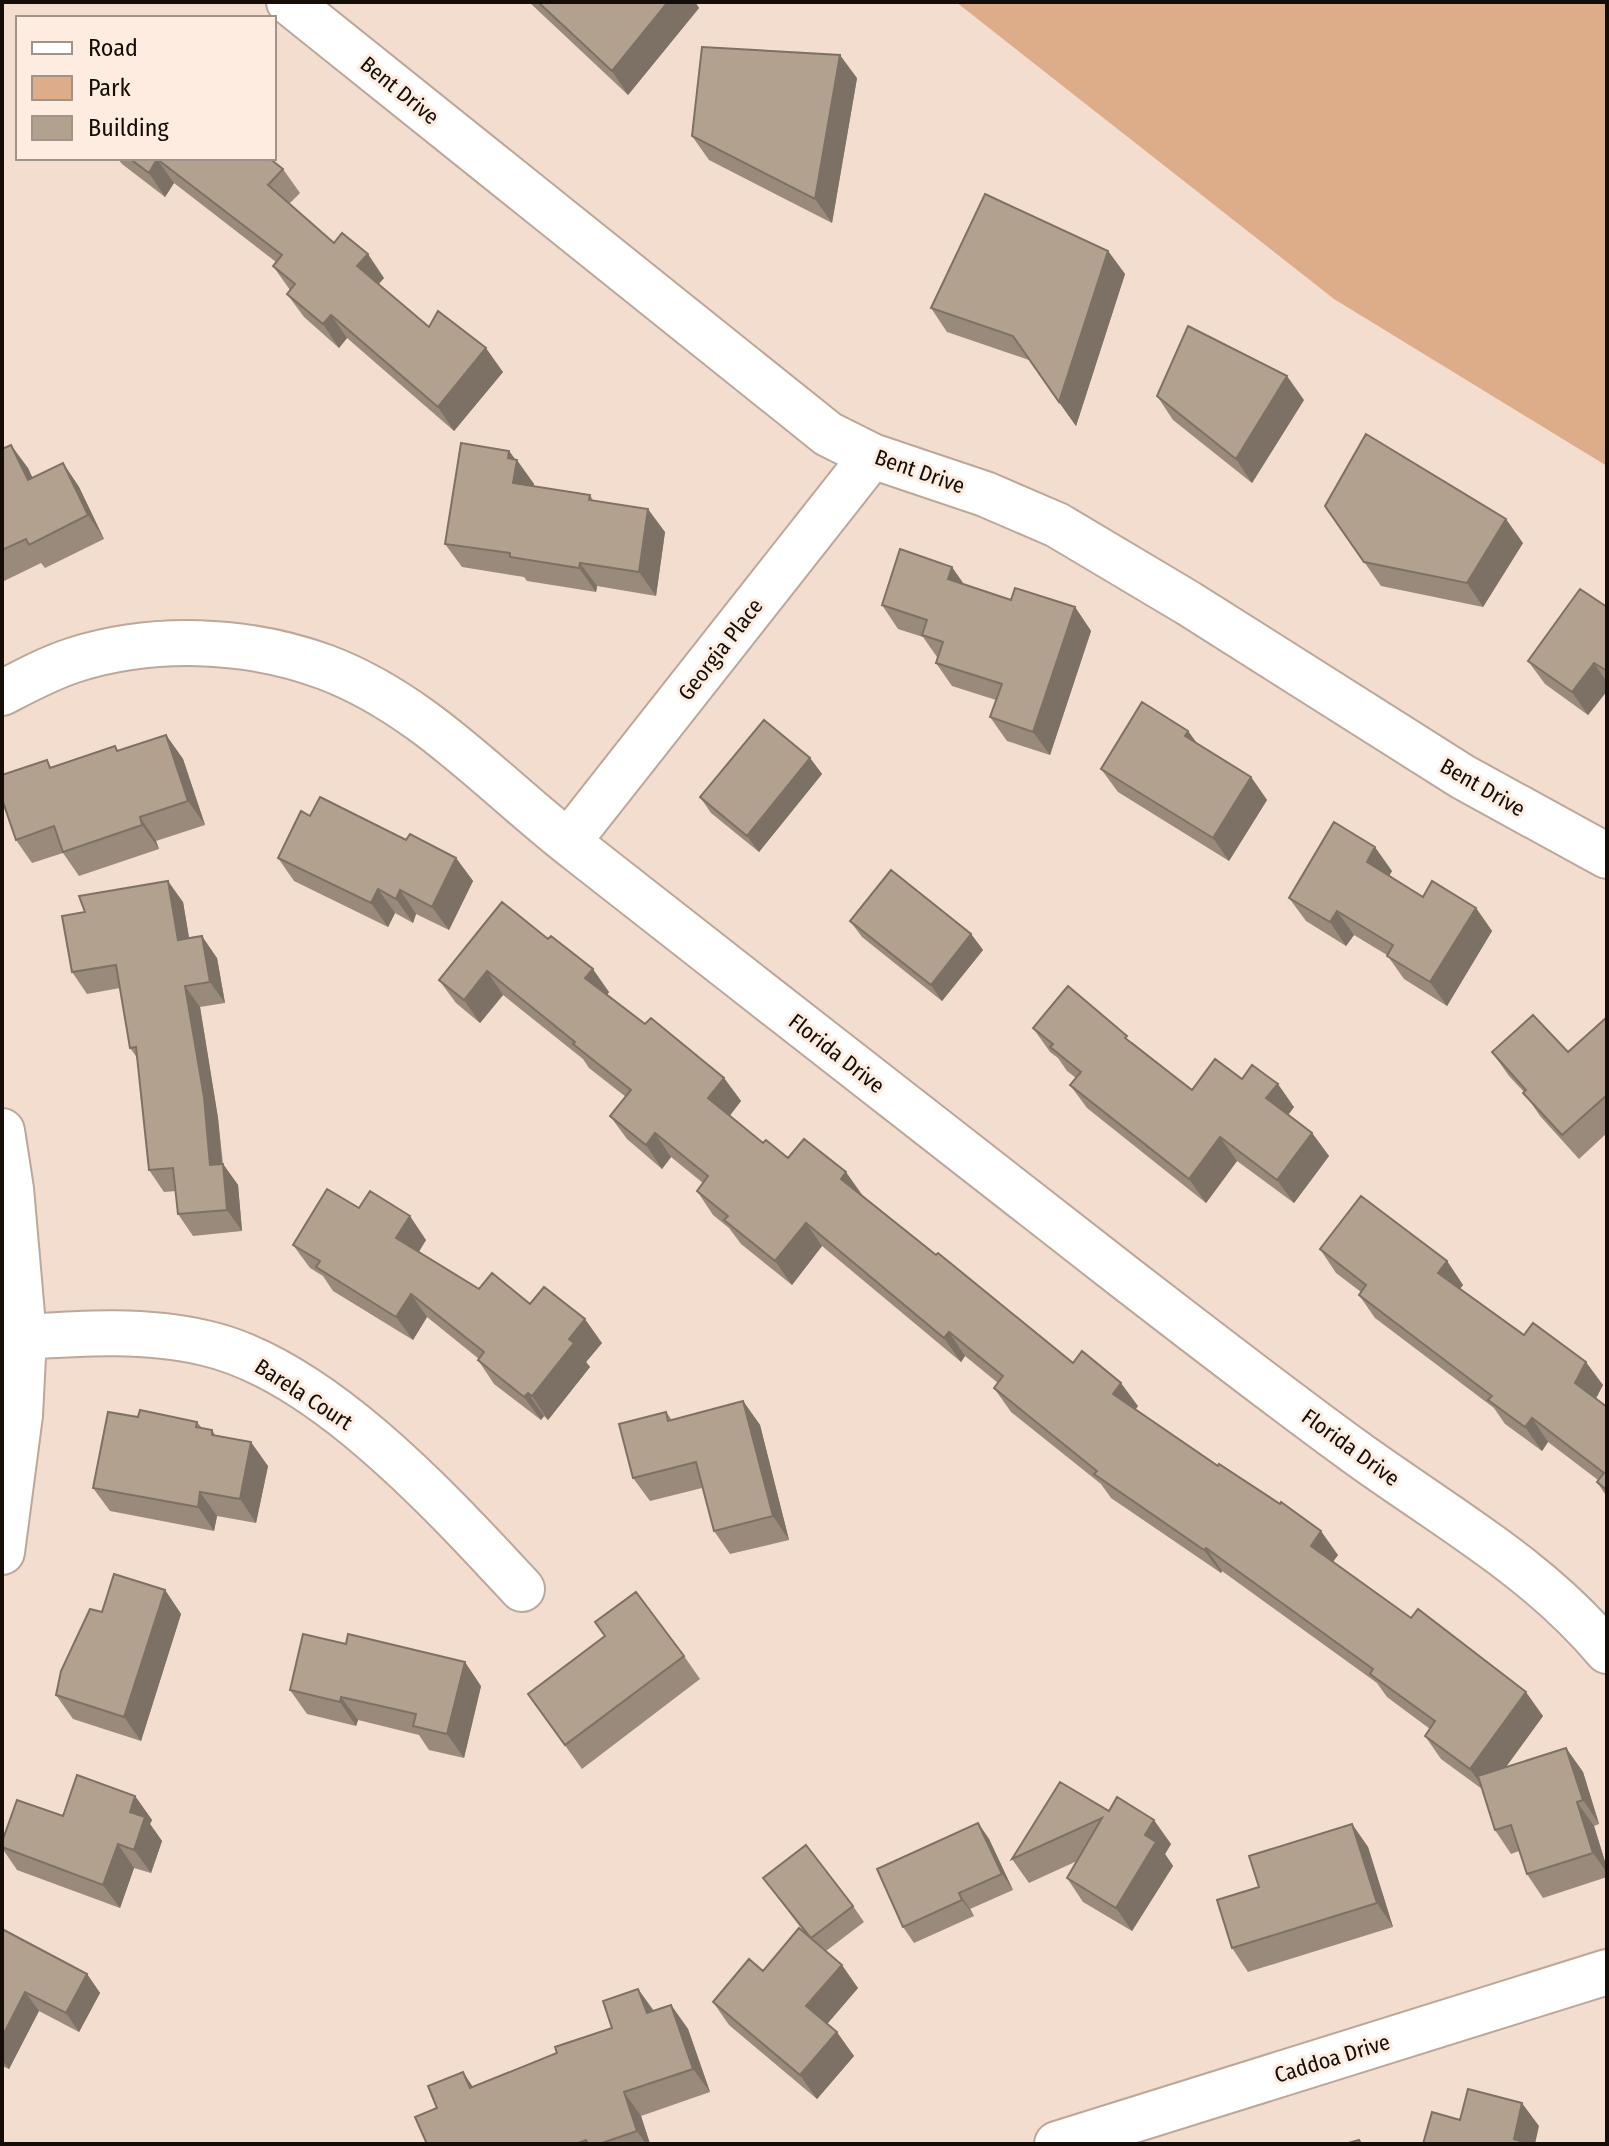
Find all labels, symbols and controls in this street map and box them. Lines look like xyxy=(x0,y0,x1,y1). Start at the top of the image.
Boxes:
legend xyxy=(16,16,276,160)
text: Road xyxy=(88,34,138,62)
street label: Bent Drive xyxy=(355,50,444,130)
text: Park xyxy=(88,74,131,102)
text: Building xyxy=(88,114,170,142)
street label: Bent Drive xyxy=(871,443,968,499)
street label: Georgia Place xyxy=(672,593,769,706)
street label: Bent Drive xyxy=(1436,752,1530,822)
street label: Florida Drive xyxy=(783,1008,890,1099)
street label: Barela Court xyxy=(250,1353,358,1436)
street label: Florida Drive xyxy=(1297,1403,1405,1492)
street label: Caddoa Drive xyxy=(1271,2028,1393,2089)

